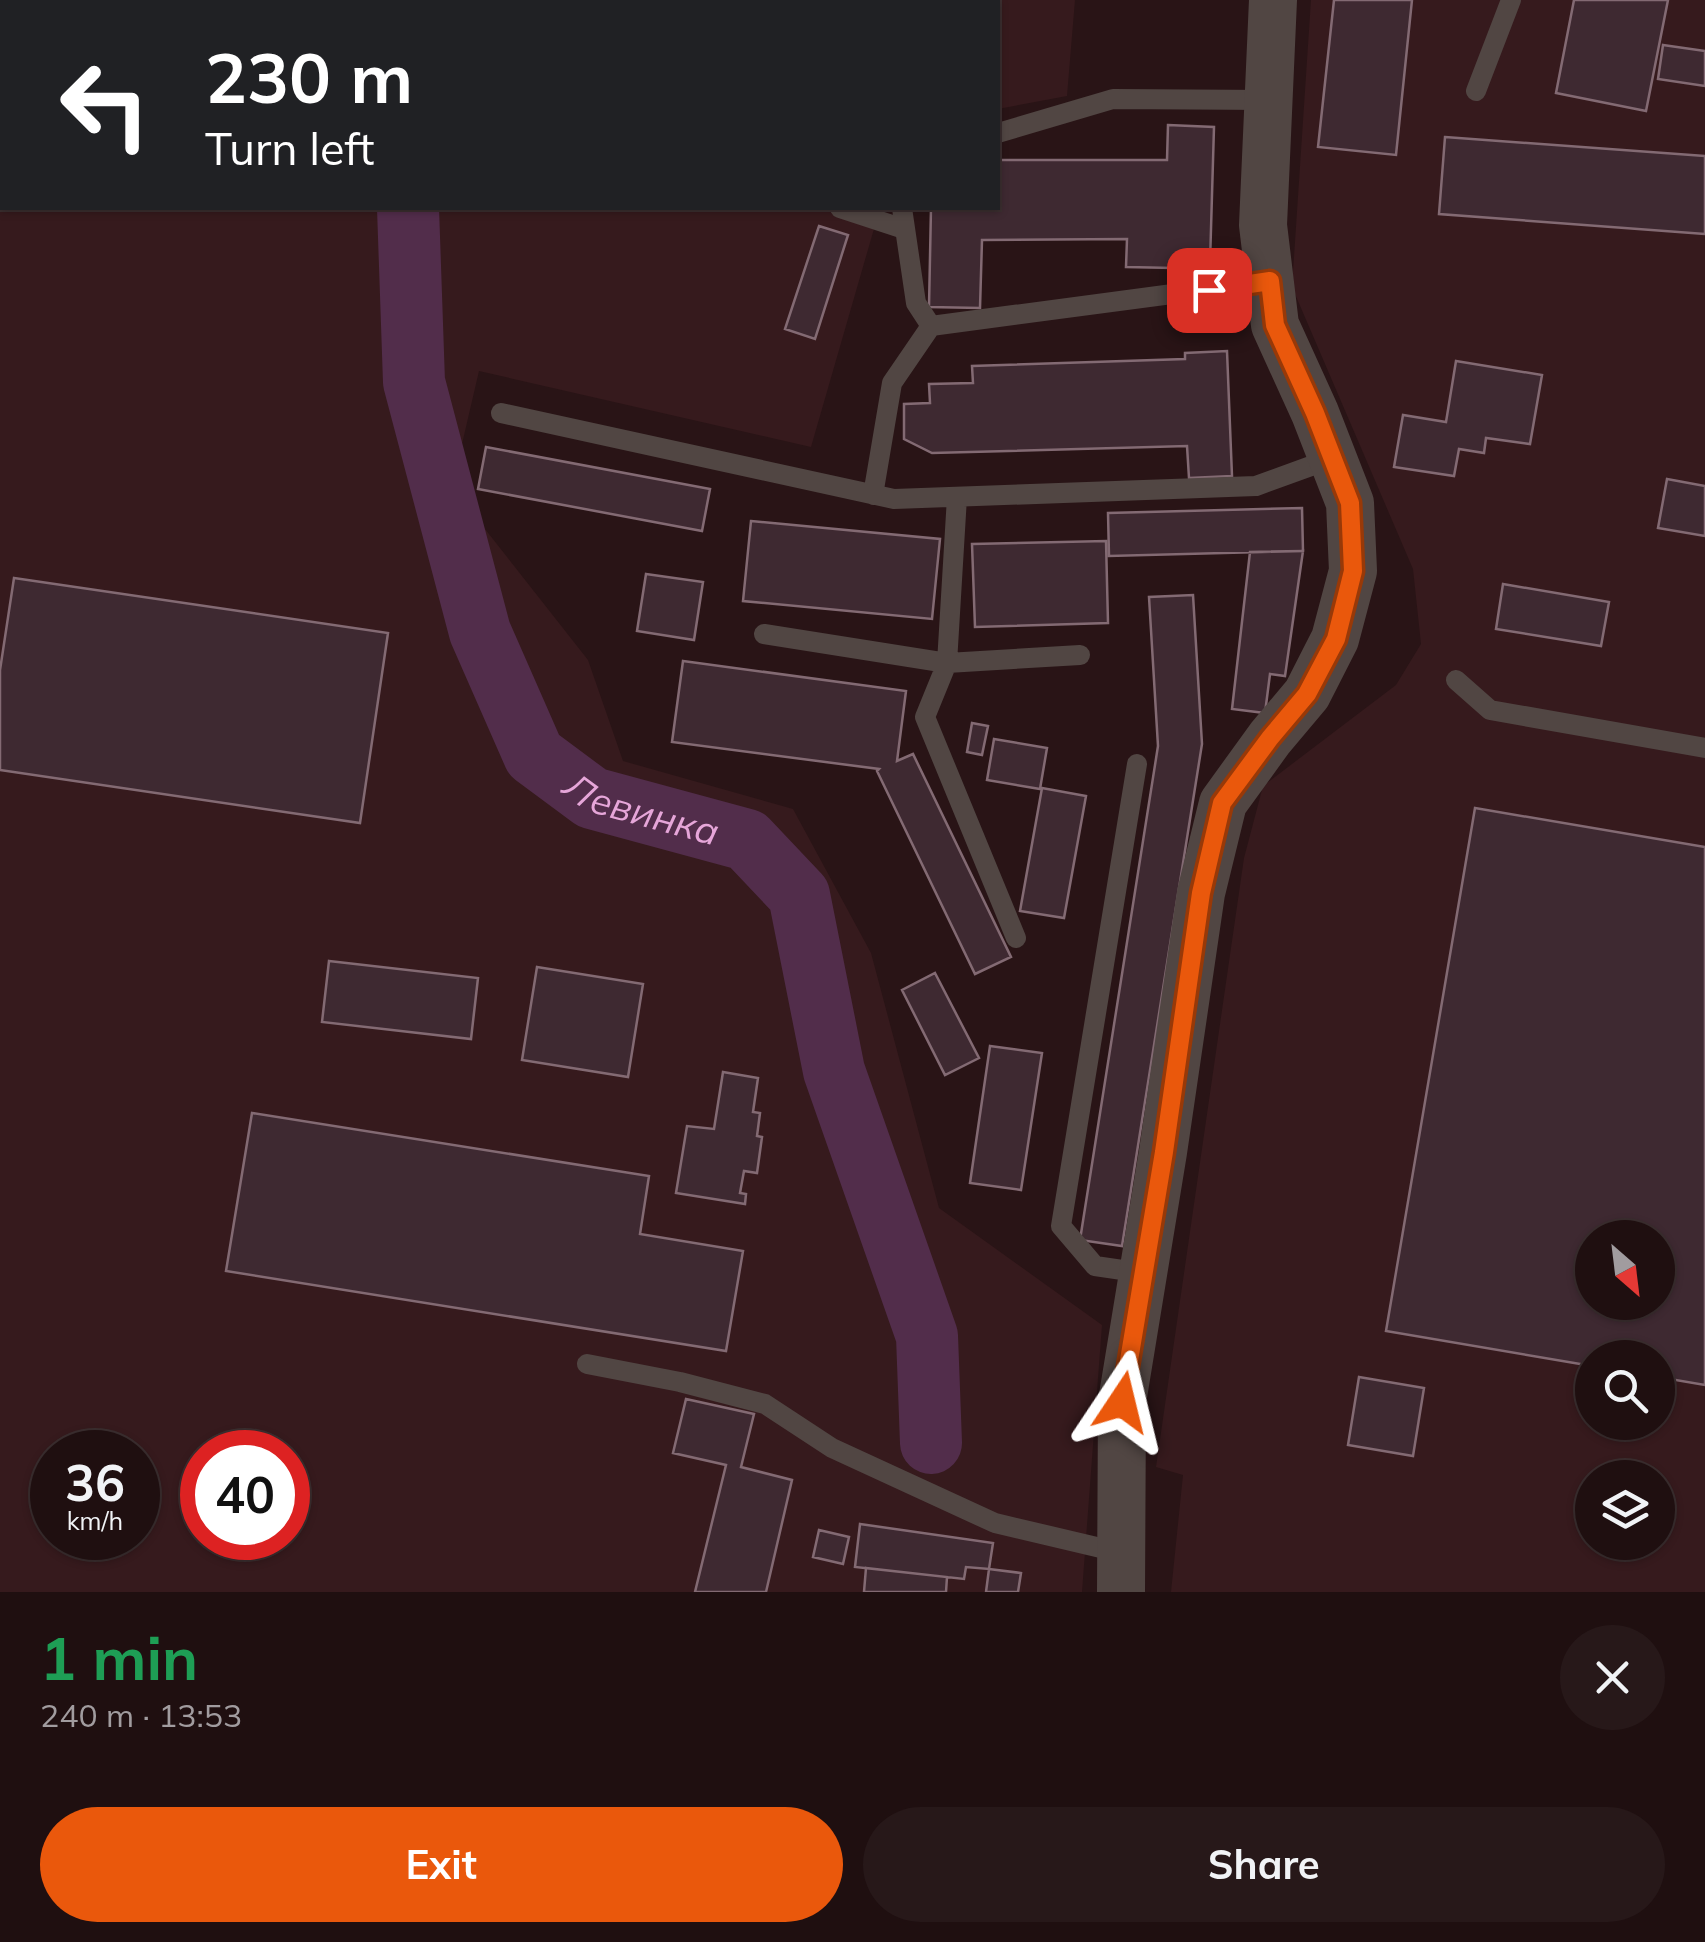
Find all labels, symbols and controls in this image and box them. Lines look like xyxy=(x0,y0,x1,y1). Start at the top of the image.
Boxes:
text: 230 m xyxy=(205,33,413,121)
icon: left xyxy=(40,40,170,170)
text: Turn left xyxy=(205,120,374,176)
pin xyxy=(1167,248,1252,333)
icon: arrive xyxy=(1182,263,1237,318)
water label: Левинка xyxy=(553,761,725,855)
north arrow xyxy=(1575,1220,1675,1320)
map controls xyxy=(1575,1220,1675,1560)
button: search xyxy=(1575,1340,1675,1440)
position arrow xyxy=(1070,1350,1174,1454)
speed limit sign: 40 xyxy=(180,1430,310,1560)
text: 36 xyxy=(65,1451,125,1514)
button: layers xyxy=(1575,1460,1675,1560)
text: km/h xyxy=(67,1505,123,1536)
text: 1 min xyxy=(40,1620,198,1695)
button: close xyxy=(1560,1625,1665,1730)
text: 240 m · 13:53 xyxy=(40,1695,242,1735)
button: Exit xyxy=(40,1807,843,1922)
button: Share xyxy=(863,1807,1665,1922)

